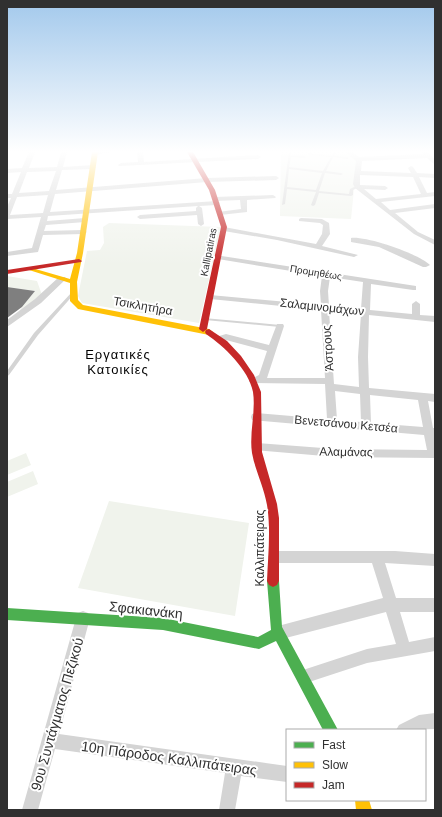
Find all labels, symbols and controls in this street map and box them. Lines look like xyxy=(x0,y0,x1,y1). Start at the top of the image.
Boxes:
street label: Kallipatiras xyxy=(198,227,219,277)
street label: Προμηθέως xyxy=(289,263,343,282)
street label: Τσικλητήρα xyxy=(112,294,174,318)
street label: Σαλαμινομάχων xyxy=(279,296,365,318)
street label: Άστρους xyxy=(319,324,337,371)
district label: Εργατικές Κατοικίες xyxy=(85,347,151,377)
street label: Βενετσάνου Κετσέα xyxy=(294,413,398,436)
street label: Αλαμάνας xyxy=(319,445,373,459)
street label: Καλλιπάτειρας xyxy=(253,509,267,586)
street label: Σφακιανάκη xyxy=(108,598,184,622)
street label: 9ου Συντάγματος Πεζικού xyxy=(27,636,87,792)
legend xyxy=(286,729,426,801)
street label: 10η Πάροδος Καλλιπάτειρας xyxy=(80,738,258,778)
text: Fast xyxy=(322,738,346,752)
text: Slow xyxy=(322,758,348,772)
text: Jam xyxy=(322,778,345,792)

